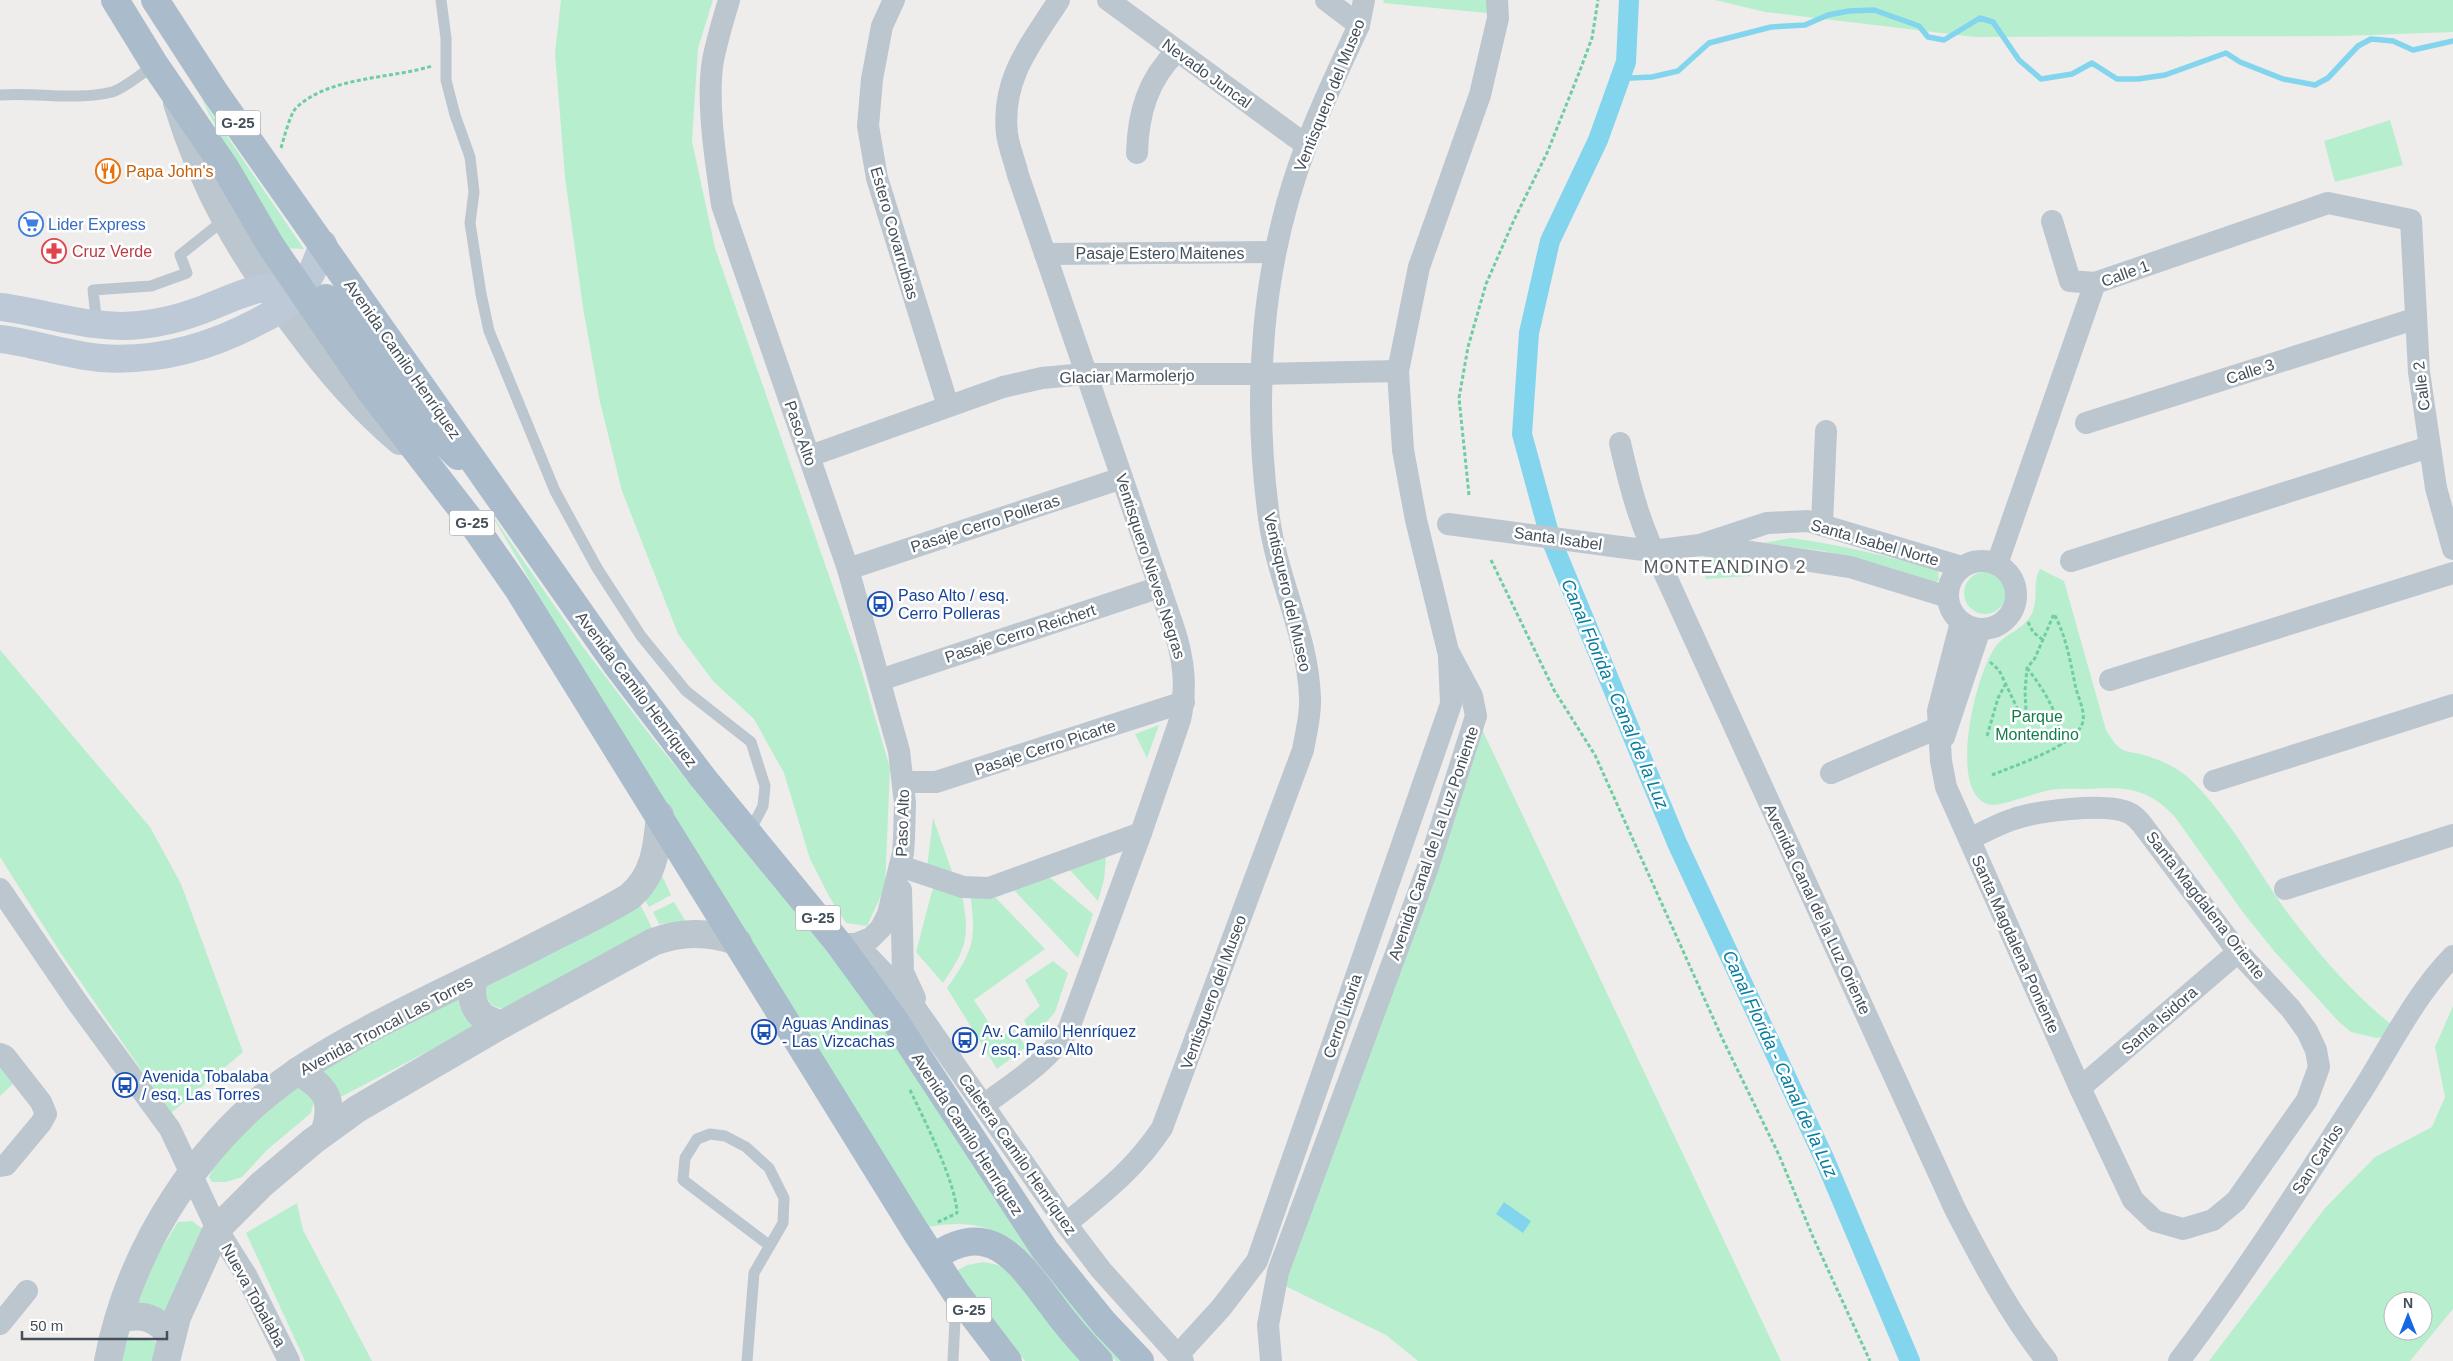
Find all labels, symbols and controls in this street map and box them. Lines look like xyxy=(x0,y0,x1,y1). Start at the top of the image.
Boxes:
street label: Ventisquero del Museo xyxy=(1291,16,1368,174)
street label: Nevado Juncal xyxy=(1159,35,1255,111)
road number: G-25 xyxy=(216,110,260,136)
restaurant icon: Papa John's xyxy=(95,158,121,184)
place label: Papa John's xyxy=(126,163,214,180)
street label: Estero Covarrubias xyxy=(867,165,922,301)
supermarket icon: Lider Express xyxy=(18,211,44,237)
place label: Lider Express xyxy=(48,216,146,233)
pharmacy icon: Cruz Verde xyxy=(41,238,67,264)
place label: Cruz Verde xyxy=(72,243,152,260)
street label: Pasaje Estero Maitenes xyxy=(1076,245,1244,262)
street label: Calle 1 xyxy=(2099,257,2152,290)
street label: Avenida Camilo Henríquez xyxy=(341,277,464,442)
street label: Calle 3 xyxy=(2224,356,2277,387)
street label: Calle 2 xyxy=(2410,360,2433,412)
street label: Glaciar Marmolerjo xyxy=(1059,367,1195,386)
street label: Paso Alto xyxy=(781,398,820,468)
street label: Ventisquero Nieves Negras xyxy=(1112,471,1189,661)
street label: Pasaje Cerro Polleras xyxy=(909,491,1062,556)
road number: G-25 xyxy=(450,510,494,536)
street label: Ventisquero del Museo xyxy=(1261,511,1314,673)
street label: Santa Isabel Norte xyxy=(1809,516,1941,569)
street label: Santa Isabel xyxy=(1513,524,1603,553)
district label: MONTEANDINO 2 xyxy=(1643,557,1807,577)
water label: Canal Florida - Canal de la Luz xyxy=(1557,576,1673,812)
place label: Paso Alto / esq. Cerro Polleras xyxy=(898,587,1009,622)
bus stop icon: Paso Alto / esq. Cerro Polleras xyxy=(867,591,893,617)
street label: Pasaje Cerro Reichert xyxy=(943,601,1098,666)
street label: Avenida Camilo Henríquez xyxy=(573,608,701,770)
park label: Parque Montendino xyxy=(1995,708,2079,743)
street label: Pasaje Cerro Picarte xyxy=(972,717,1118,778)
street label: Avenida Canal de La Luz Poniente xyxy=(1385,724,1482,962)
street label: Paso Alto xyxy=(893,789,912,857)
street label: Avenida Canal de la Luz Oriente xyxy=(1761,801,1874,1017)
street label: Santa Magdalena Oriente xyxy=(2143,828,2268,982)
street label: Santa Magdalena Poniente xyxy=(1969,853,2063,1036)
road number: G-25 xyxy=(796,906,840,930)
street label: Ventisquero del Museo xyxy=(1178,913,1249,1072)
water label: Canal Florida - Canal de la Luz xyxy=(1719,947,1841,1181)
street label: Cerro Litoria xyxy=(1320,972,1365,1061)
street label: Avenida Troncal Las Torres xyxy=(297,973,476,1078)
street label: Santa Isidora xyxy=(2118,983,2201,1058)
place label: Aguas Andinas - Las Vizcachas xyxy=(782,1015,895,1050)
bus stop icon: Aguas Andinas - Las Vizcachas xyxy=(751,1019,777,1045)
place label: Av. Camilo Henríquez / esq. Paso Alto xyxy=(982,1023,1136,1058)
bus stop icon: Av. Camilo Henríquez / esq. Paso Alto xyxy=(952,1027,978,1053)
street label: Avenida Camilo Henríquez xyxy=(909,1050,1026,1219)
place label: Avenida Tobalaba / esq. Las Torres xyxy=(142,1068,269,1103)
street label: Caletera Camilo Henríquez xyxy=(955,1070,1080,1238)
bus stop icon: Avenida Tobalaba / esq. Las Torres xyxy=(112,1072,138,1098)
street label: San Carlos xyxy=(2289,1121,2346,1197)
street label: Nueva Tobalaba xyxy=(218,1241,289,1350)
north arrow xyxy=(2383,1291,2433,1341)
text: N xyxy=(2403,1295,2413,1311)
road number: G-25 xyxy=(946,1298,992,1322)
scale bar xyxy=(22,1308,168,1340)
text: 50 m xyxy=(30,1317,63,1334)

